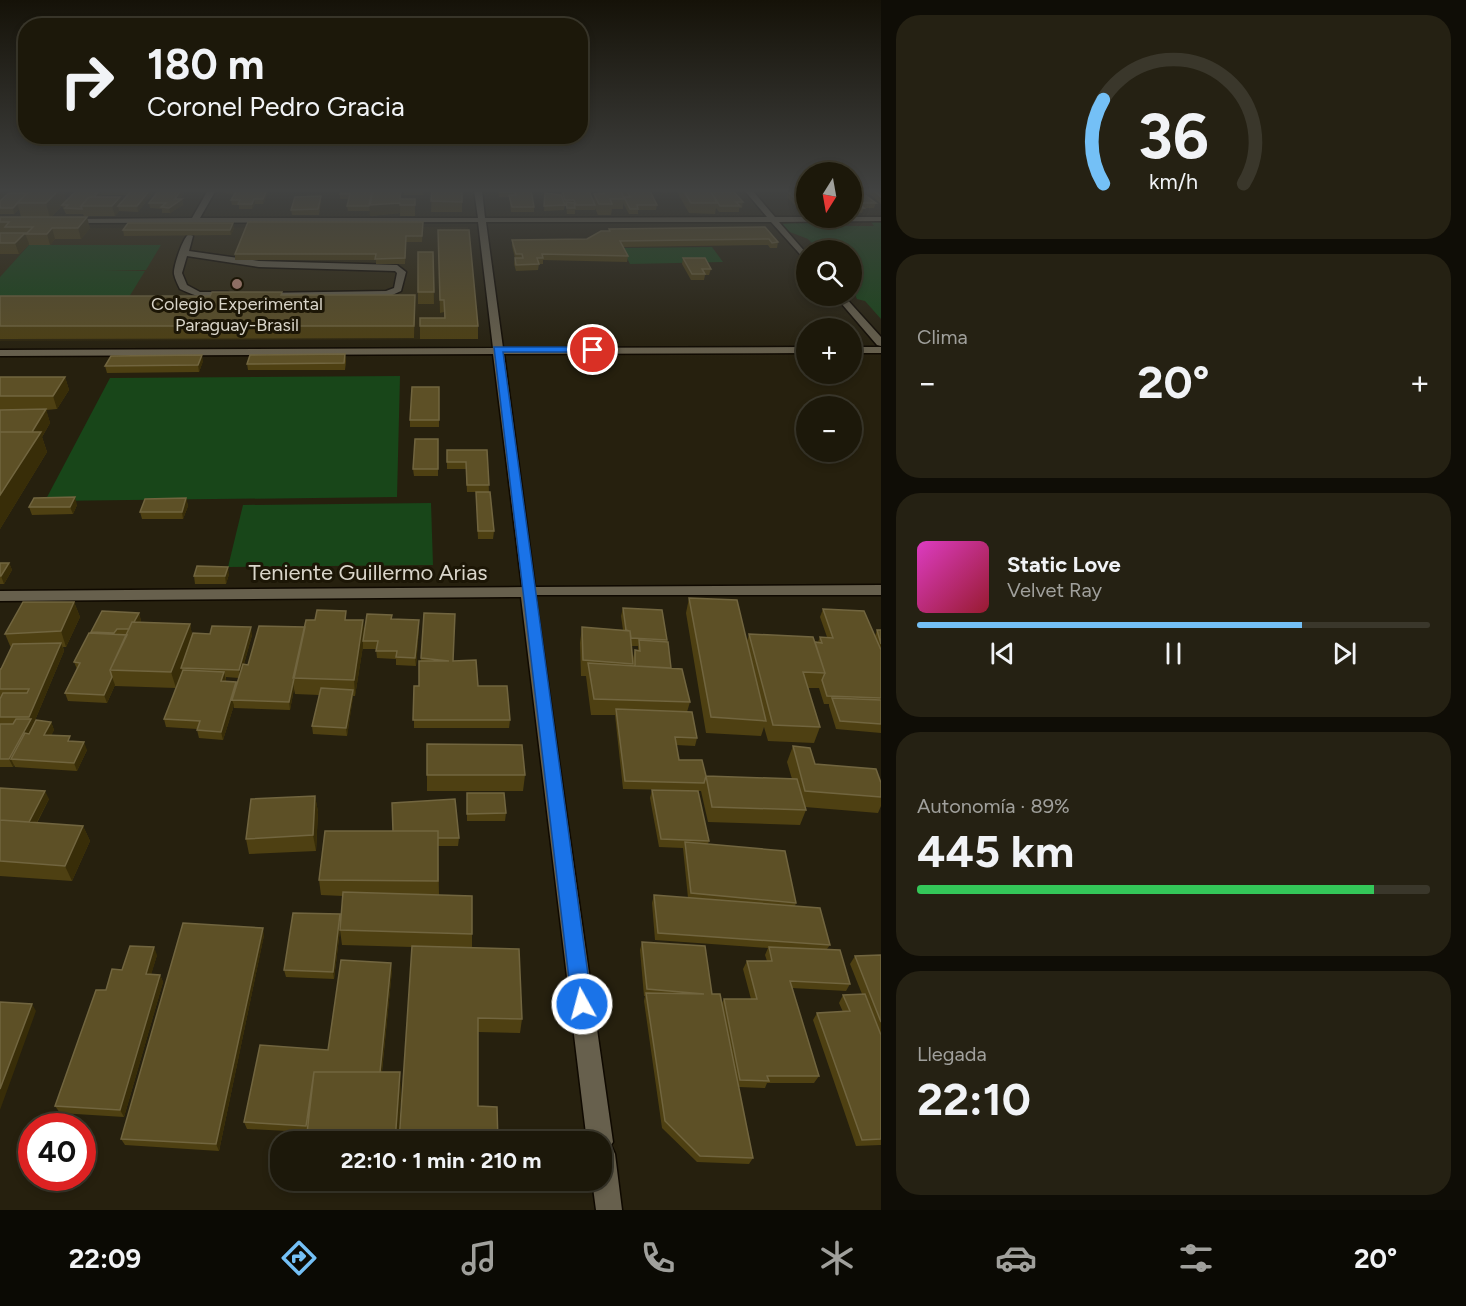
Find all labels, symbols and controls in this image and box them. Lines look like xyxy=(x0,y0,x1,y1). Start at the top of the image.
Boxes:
text: 180 m xyxy=(147,39,264,90)
icon: right xyxy=(48,42,126,120)
text: Coronel Pedro Gracia xyxy=(147,90,405,123)
text: 36 xyxy=(1138,99,1209,174)
north arrow xyxy=(796,162,862,228)
map controls xyxy=(796,162,862,462)
text: km/h xyxy=(1149,169,1198,194)
button: search xyxy=(796,240,862,306)
marker: Colegio Experimental Paraguay-Brasil xyxy=(230,277,244,291)
place label: Colegio Experimental Paraguay-Brasil xyxy=(151,293,323,336)
button: + xyxy=(796,318,862,384)
pin xyxy=(567,324,618,375)
text: Clima xyxy=(917,325,968,349)
icon: arrive xyxy=(576,333,609,366)
text: 20° xyxy=(1137,355,1210,409)
text: − xyxy=(917,363,938,402)
text: + xyxy=(1409,363,1430,402)
button: − xyxy=(796,396,862,462)
text: Static Love xyxy=(1007,551,1121,578)
street label: Teniente Guillermo Arias xyxy=(248,559,488,586)
text: Velvet Ray xyxy=(1007,578,1102,602)
icon: previous xyxy=(986,637,1019,670)
icon: pause xyxy=(1157,637,1190,670)
icon: next xyxy=(1328,637,1361,670)
text: Autonomía · 89% xyxy=(917,794,1070,818)
text: 445 km xyxy=(917,824,1074,878)
position arrow xyxy=(550,972,614,1036)
text: Llegada xyxy=(917,1042,987,1066)
text: 22:10 xyxy=(917,1072,1031,1126)
speed limit sign: 40 xyxy=(18,1113,96,1191)
text: 22:10 · 1 min · 210 m xyxy=(341,1147,541,1174)
icon: directions xyxy=(278,1237,320,1279)
icon: music xyxy=(458,1237,500,1279)
icon: phone xyxy=(637,1237,679,1279)
icon: climate xyxy=(816,1237,858,1279)
icon: car xyxy=(995,1237,1037,1279)
icon: filters xyxy=(1175,1237,1217,1279)
text: 22:09 xyxy=(69,1242,141,1275)
text: 20° xyxy=(1354,1242,1397,1275)

